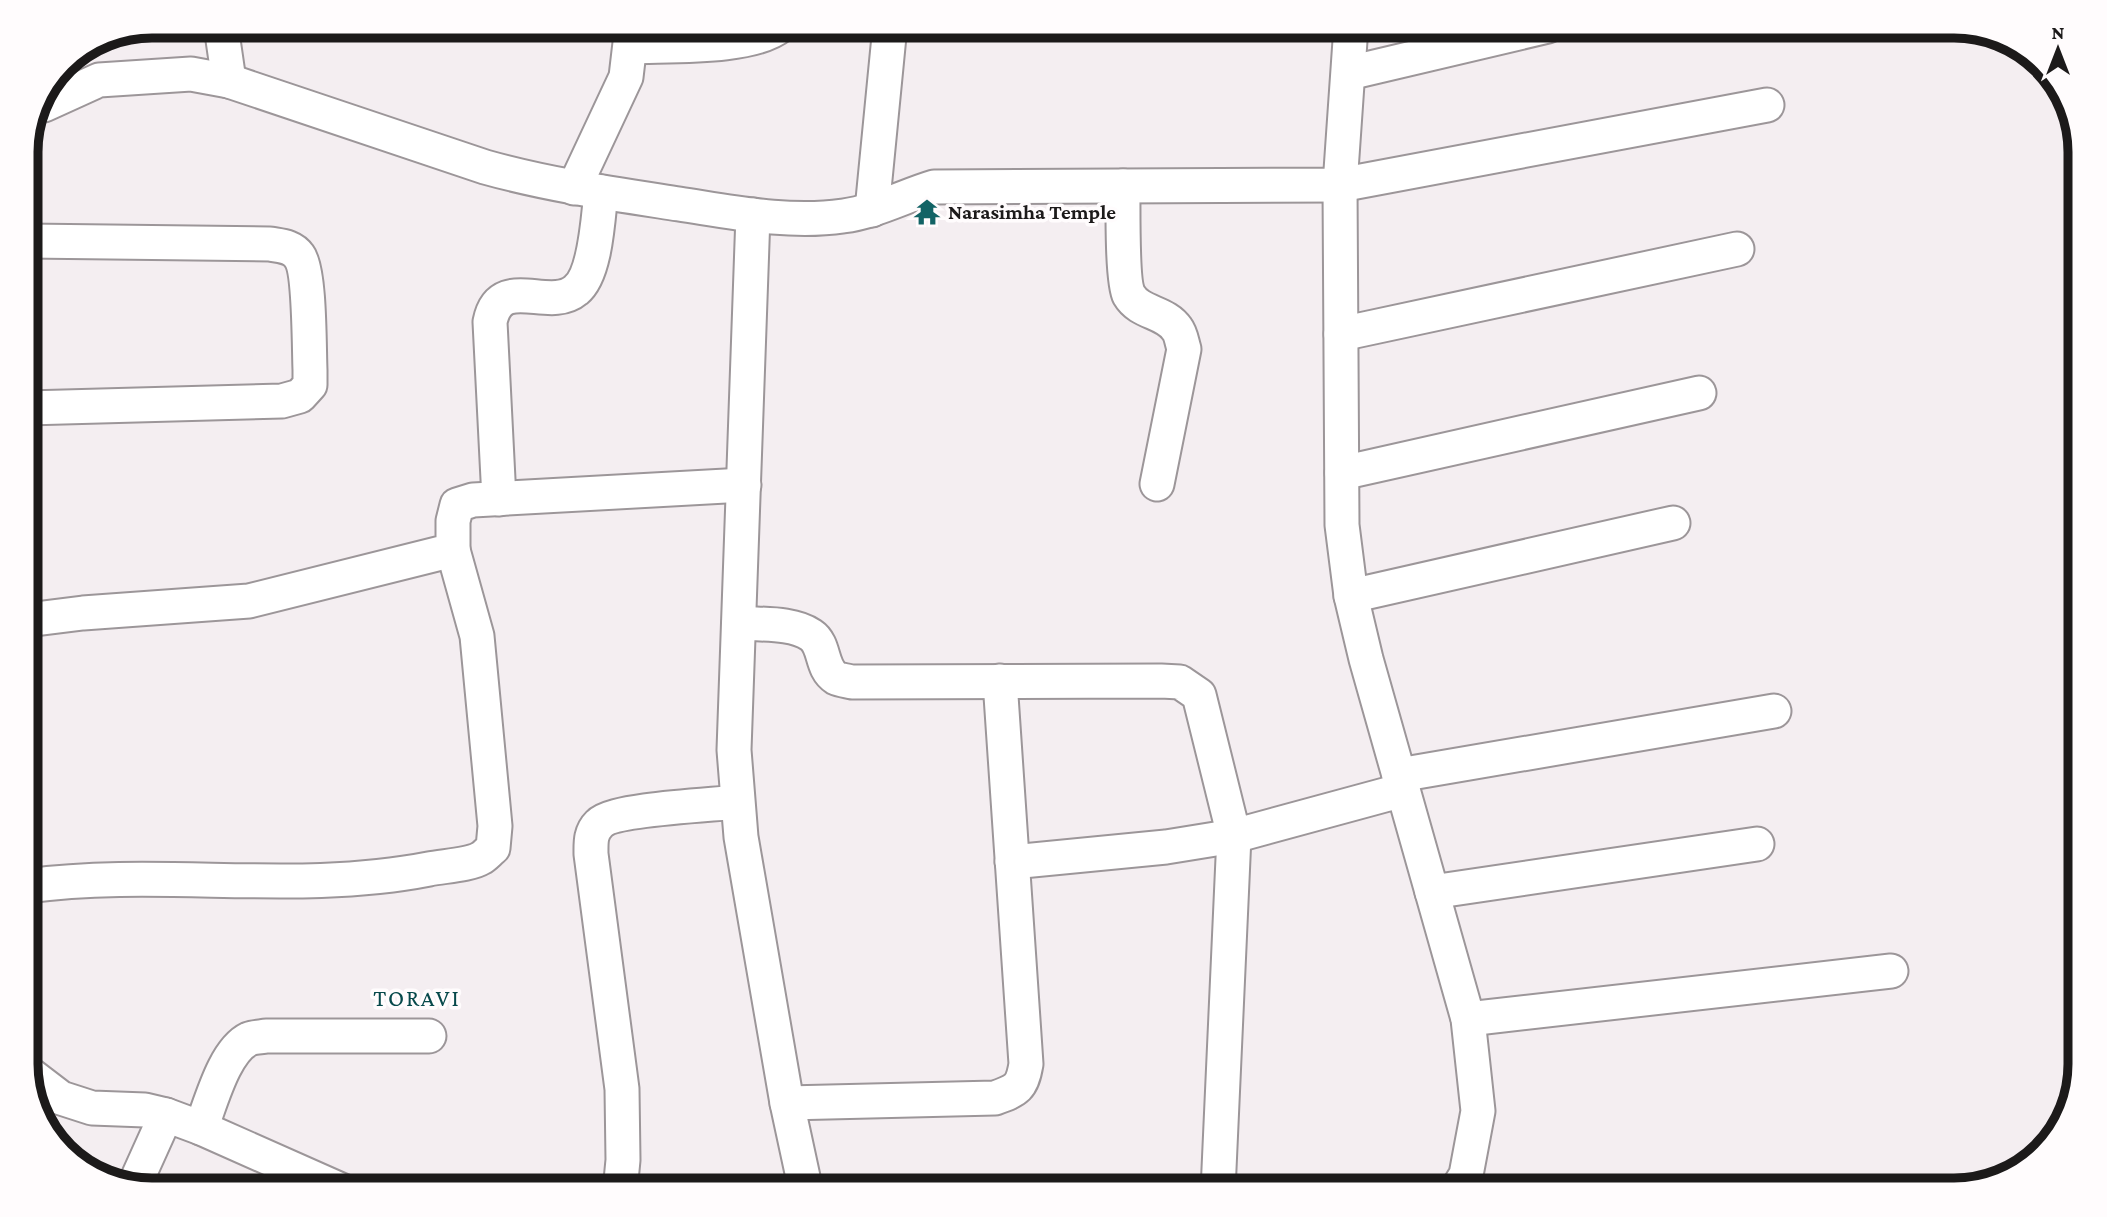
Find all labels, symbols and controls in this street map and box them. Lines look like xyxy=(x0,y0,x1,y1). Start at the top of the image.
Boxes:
north arrow xyxy=(2023,14,2093,84)
text: N xyxy=(2052,22,2065,43)
temple icon: Narasimha Temple xyxy=(912,197,942,227)
place label: Narasimha Temple xyxy=(948,200,1116,224)
district label: TORAVI xyxy=(373,984,461,1011)

